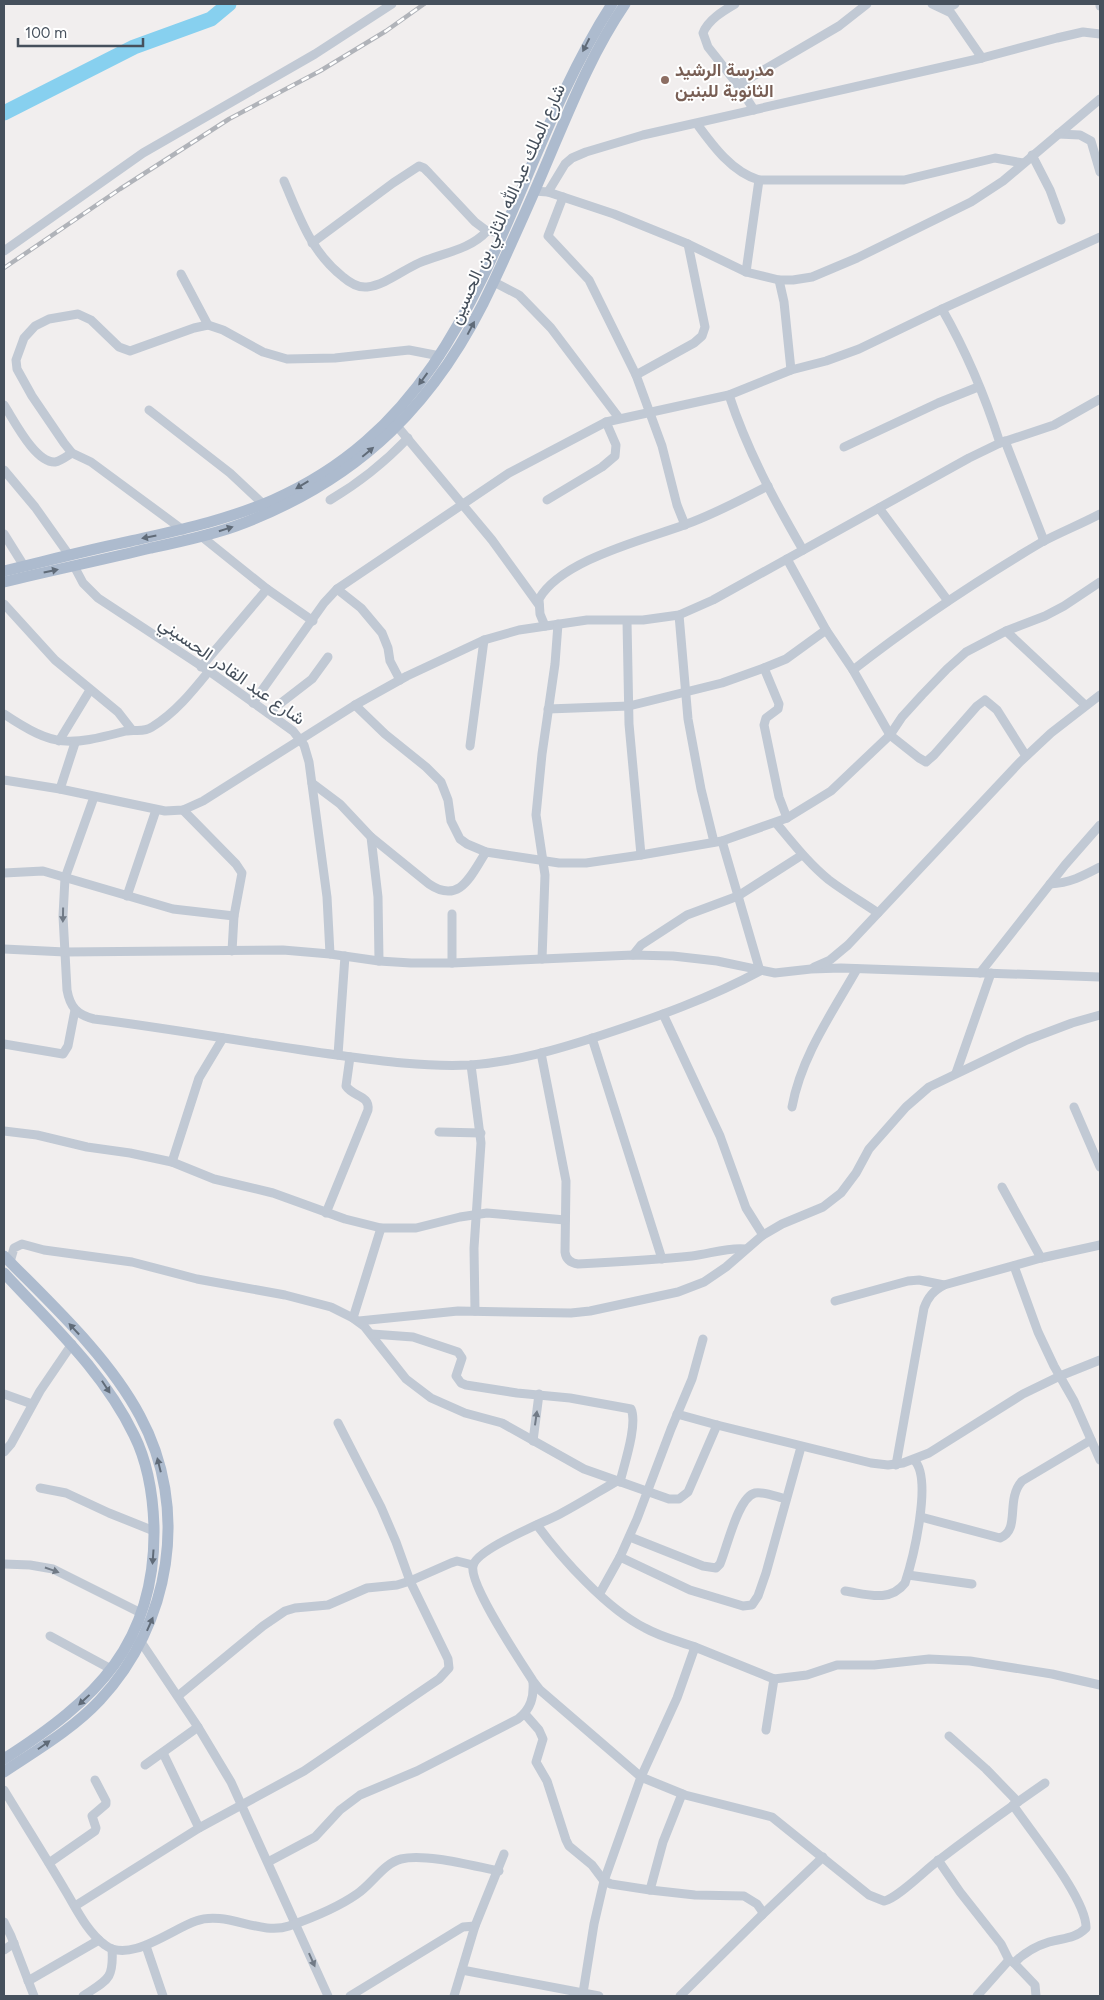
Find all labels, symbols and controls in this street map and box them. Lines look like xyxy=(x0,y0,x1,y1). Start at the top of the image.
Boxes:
scale bar xyxy=(18,15,142,47)
text: 100 m xyxy=(25,24,67,42)
one-way arrow xyxy=(582,38,590,53)
place label: مدرسة الرشيد الثانوية للبنين xyxy=(675,59,775,102)
marker: مدرسة الرشيد الثانوية للبنين xyxy=(659,74,671,86)
street label: شارع الملك عبدالله الثاني بن الحسين xyxy=(444,80,574,329)
one-way arrow xyxy=(467,320,475,335)
one-way arrow xyxy=(418,373,428,386)
one-way arrow xyxy=(362,447,375,458)
one-way arrow xyxy=(294,481,309,489)
one-way arrow xyxy=(219,525,234,533)
one-way arrow xyxy=(140,534,156,542)
one-way arrow xyxy=(44,567,59,575)
street label: شارع عبد القادر الحسيني xyxy=(152,612,309,733)
one-way arrow xyxy=(59,907,67,923)
one-way arrow xyxy=(68,1323,80,1335)
one-way arrow xyxy=(101,1381,111,1394)
one-way arrow xyxy=(532,1409,540,1425)
one-way arrow xyxy=(155,1458,163,1473)
one-way arrow xyxy=(149,1549,157,1565)
one-way arrow xyxy=(45,1566,60,1574)
one-way arrow xyxy=(146,1617,154,1631)
one-way arrow xyxy=(79,1694,91,1706)
one-way arrow xyxy=(38,1740,51,1750)
one-way arrow xyxy=(308,1953,316,1967)

